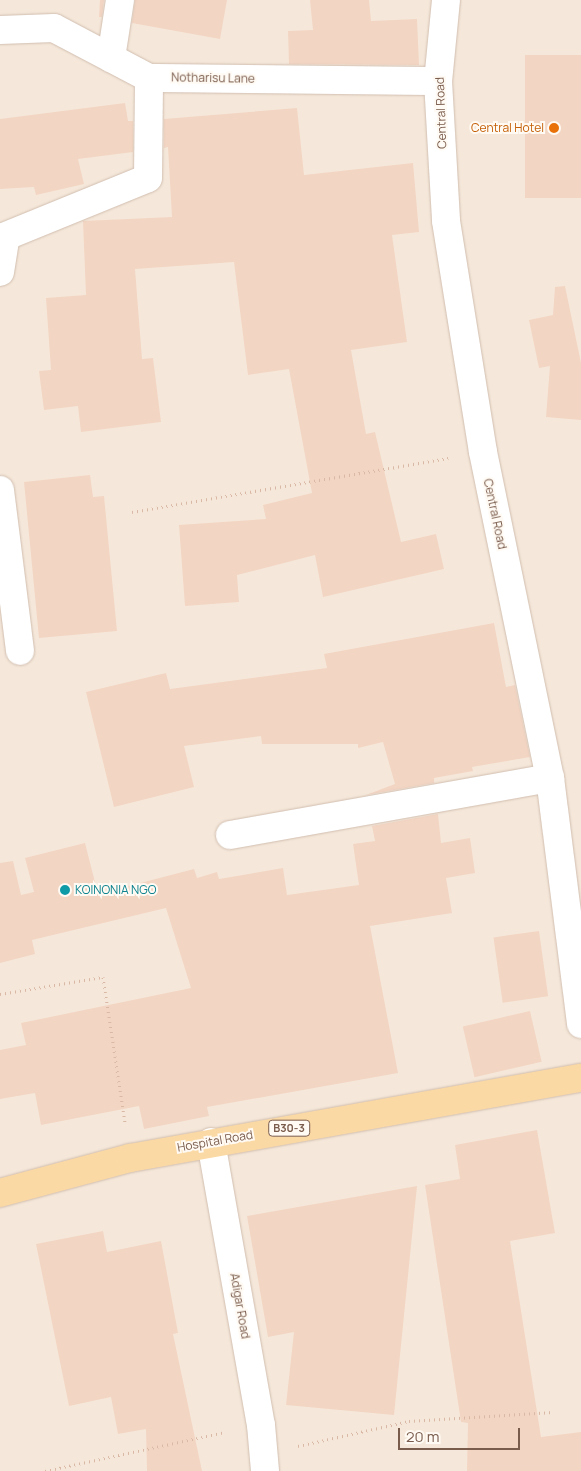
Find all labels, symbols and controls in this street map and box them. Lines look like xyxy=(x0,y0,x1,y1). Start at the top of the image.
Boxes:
street label: Notharisu Lane xyxy=(171,70,255,86)
street label: Central Road xyxy=(433,77,449,149)
place label: Central Hotel xyxy=(471,121,544,135)
marker: Central Hotel xyxy=(548,122,560,134)
street label: Central Road xyxy=(480,477,510,551)
place label: KOINONIA NGO xyxy=(75,883,156,897)
marker: KOINONIA NGO xyxy=(59,884,71,896)
road number: B30-3 xyxy=(268,1120,310,1136)
street label: Hospital Road xyxy=(176,1127,254,1155)
street label: Adigar Road xyxy=(227,1272,253,1340)
scale bar xyxy=(401,1418,524,1450)
text: 20 m xyxy=(406,1426,439,1447)

